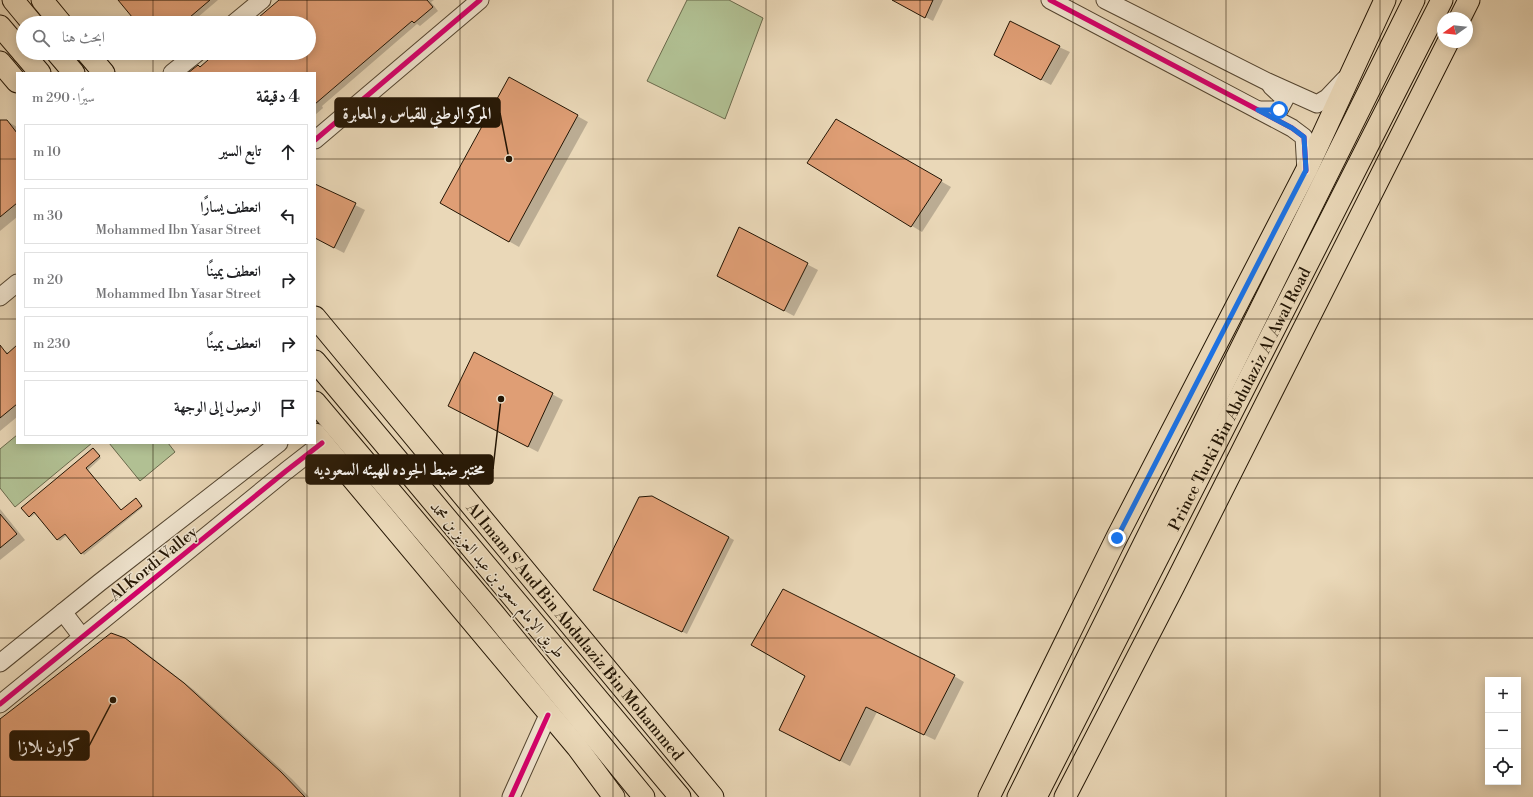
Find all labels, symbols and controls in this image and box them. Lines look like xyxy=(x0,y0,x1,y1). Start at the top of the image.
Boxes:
north arrow xyxy=(1437,12,1473,48)
search box xyxy=(16,16,316,60)
icon: search xyxy=(30,27,52,49)
text: ابحث هنا xyxy=(62,28,105,47)
text: 4 دقيقة xyxy=(256,86,300,108)
text: سيرًا · 290 m xyxy=(32,90,95,106)
callout: المركز الوطني للقياس و المعابرة xyxy=(335,98,500,127)
route start xyxy=(1270,101,1288,119)
text: المركز الوطني للقياس و المعابرة xyxy=(342,103,492,130)
icon: ahead xyxy=(277,141,299,163)
text: تابع السير xyxy=(219,142,261,161)
text: 10 m xyxy=(33,144,61,160)
text: انعطف يسارًا xyxy=(200,198,261,217)
icon: left xyxy=(277,205,299,227)
text: 30 m xyxy=(33,208,63,224)
text: Mohammed Ibn Yasar Street xyxy=(95,222,261,238)
text: انعطف يمينًا xyxy=(206,262,261,281)
street label: Prince Turki Bin Abdulaziz Al Awal Road xyxy=(1164,264,1315,534)
icon: right xyxy=(277,269,299,291)
text: 20 m xyxy=(33,272,63,288)
text: Mohammed Ibn Yasar Street xyxy=(95,286,261,302)
icon: right xyxy=(277,333,299,355)
text: انعطف يمينًا xyxy=(206,334,261,353)
text: 230 m xyxy=(33,336,70,352)
icon: arrive xyxy=(277,397,299,419)
text: الوصول إلى الوجهة xyxy=(174,398,261,417)
callout: مختبر ضبط الجوده للهيئه السعوديه xyxy=(306,455,493,484)
text: مختبر ضبط الجوده للهيئه السعوديه xyxy=(313,459,485,481)
street label: طريق الإمام سعود بن عبد العزيز بن محمد xyxy=(422,497,569,665)
street label: Al Imam S'Aud Bin Abdulaziz Bin Mohammed xyxy=(461,498,687,765)
street label: Al Kordi Valley xyxy=(105,522,202,606)
route end xyxy=(1108,529,1126,547)
map controls xyxy=(1485,677,1521,785)
button: + xyxy=(1485,677,1521,713)
button: − xyxy=(1485,713,1521,749)
callout: كراون بلازا xyxy=(10,731,89,760)
text: كراون بلازا xyxy=(18,736,80,758)
button: locate xyxy=(1485,749,1521,785)

